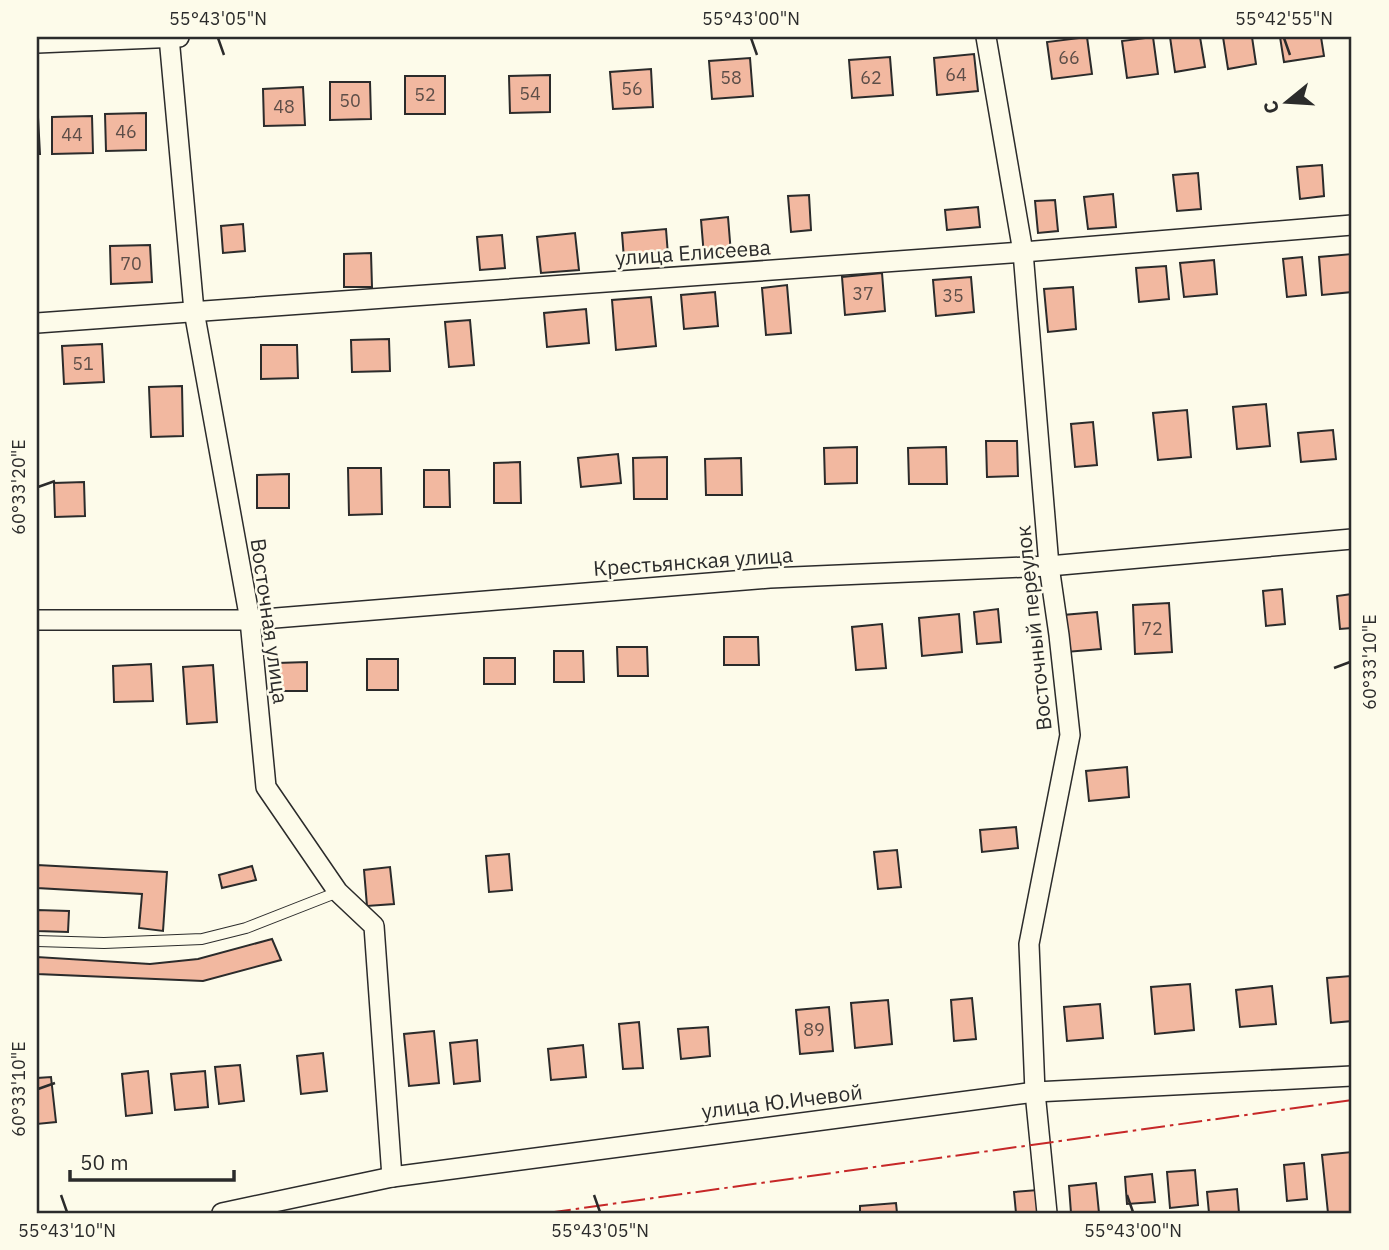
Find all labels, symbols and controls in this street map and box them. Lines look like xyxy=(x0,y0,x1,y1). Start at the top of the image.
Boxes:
text: 55°43'05"N xyxy=(169,7,267,30)
text: 55°43'00"N xyxy=(702,7,800,30)
text: 55°42'55"N xyxy=(1235,7,1333,30)
house number: 66 xyxy=(1058,46,1080,69)
house number: 64 xyxy=(945,63,967,86)
house number: 58 xyxy=(720,66,742,89)
house number: 62 xyxy=(860,66,882,89)
north arrow xyxy=(1252,66,1322,136)
house number: 56 xyxy=(621,77,643,100)
house number: 54 xyxy=(519,82,541,105)
house number: 52 xyxy=(414,83,436,106)
house number: 50 xyxy=(339,89,361,112)
house number: 48 xyxy=(273,95,295,118)
text: С xyxy=(1258,98,1284,117)
house number: 46 xyxy=(115,120,137,143)
house number: 44 xyxy=(61,123,83,146)
street label: улица Елисеева xyxy=(614,233,772,271)
house number: 70 xyxy=(120,252,142,275)
house number: 37 xyxy=(852,282,874,305)
house number: 35 xyxy=(942,284,964,307)
house number: 51 xyxy=(72,352,94,375)
text: 60°33'20"E xyxy=(7,439,30,535)
street label: Восточный переулок xyxy=(1008,524,1058,732)
street label: Восточная улица xyxy=(245,536,295,705)
street label: Крестьянская улица xyxy=(592,540,794,582)
text: 60°33'10"E xyxy=(1358,614,1381,710)
house number: 72 xyxy=(1141,617,1163,640)
house number: 89 xyxy=(803,1018,825,1041)
text: 60°33'10"E xyxy=(7,1041,30,1137)
street label: улица Ю.Ичевой xyxy=(700,1077,864,1125)
scale bar xyxy=(70,1138,234,1182)
text: 50 m xyxy=(80,1148,129,1176)
text: 55°43'10"N xyxy=(18,1219,116,1242)
text: 55°43'05"N xyxy=(551,1219,649,1242)
text: 55°43'00"N xyxy=(1084,1219,1182,1242)

